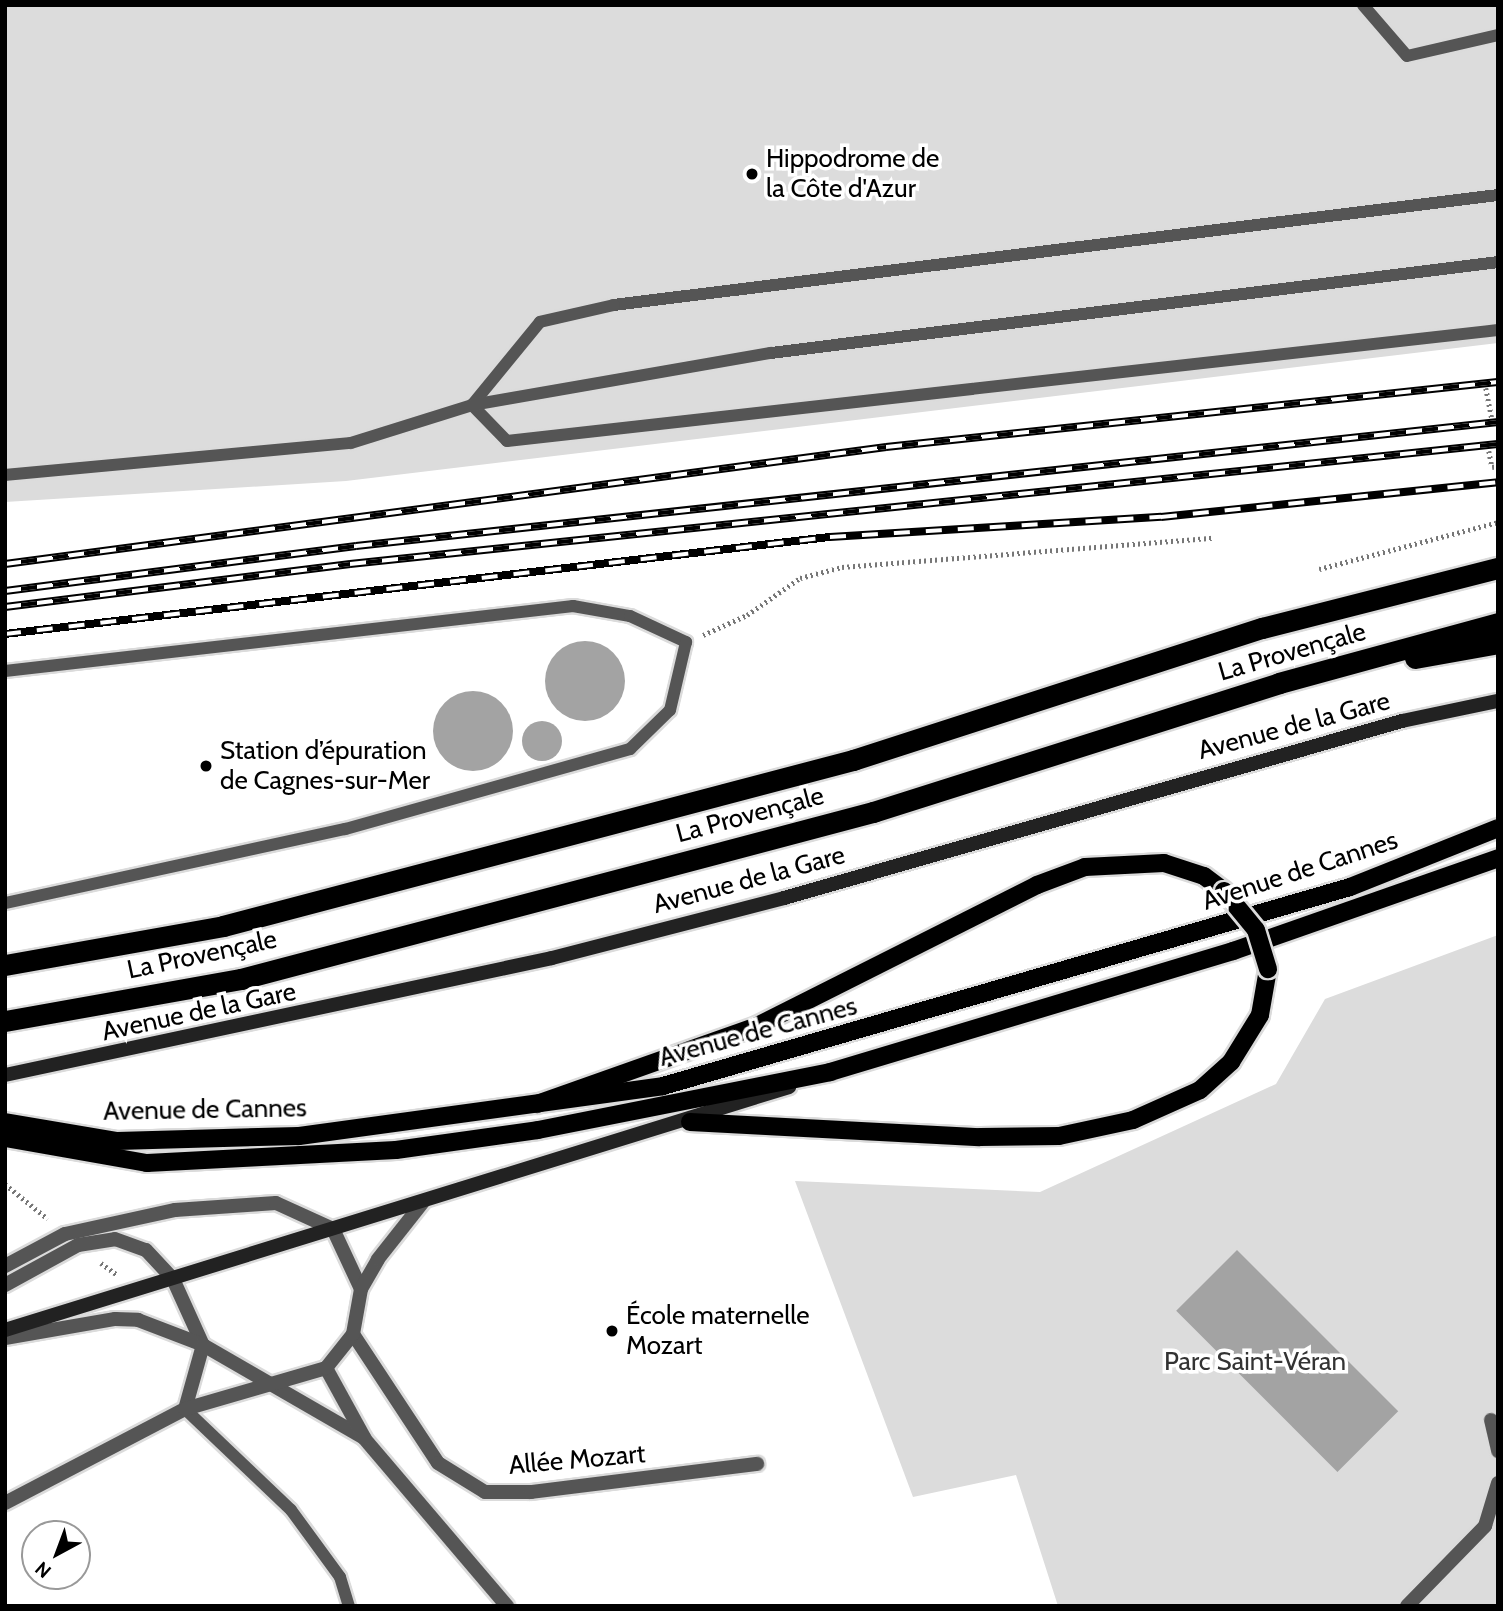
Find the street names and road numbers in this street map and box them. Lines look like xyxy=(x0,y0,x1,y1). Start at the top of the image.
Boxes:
street label: La Provençale xyxy=(1215,616,1369,688)
street label: Avenue de la Gare xyxy=(1195,685,1393,767)
street label: La Provençale xyxy=(673,780,827,850)
street label: Avenue de Cannes xyxy=(1198,825,1402,917)
street label: Avenue de la Gare xyxy=(650,839,848,921)
street label: La Provençale xyxy=(124,924,280,986)
street label: Avenue de la Gare xyxy=(99,976,299,1048)
street label: Avenue de Cannes xyxy=(656,991,860,1073)
street label: Avenue de Cannes xyxy=(103,1093,307,1127)
street label: Allée Mozart xyxy=(507,1438,647,1482)

